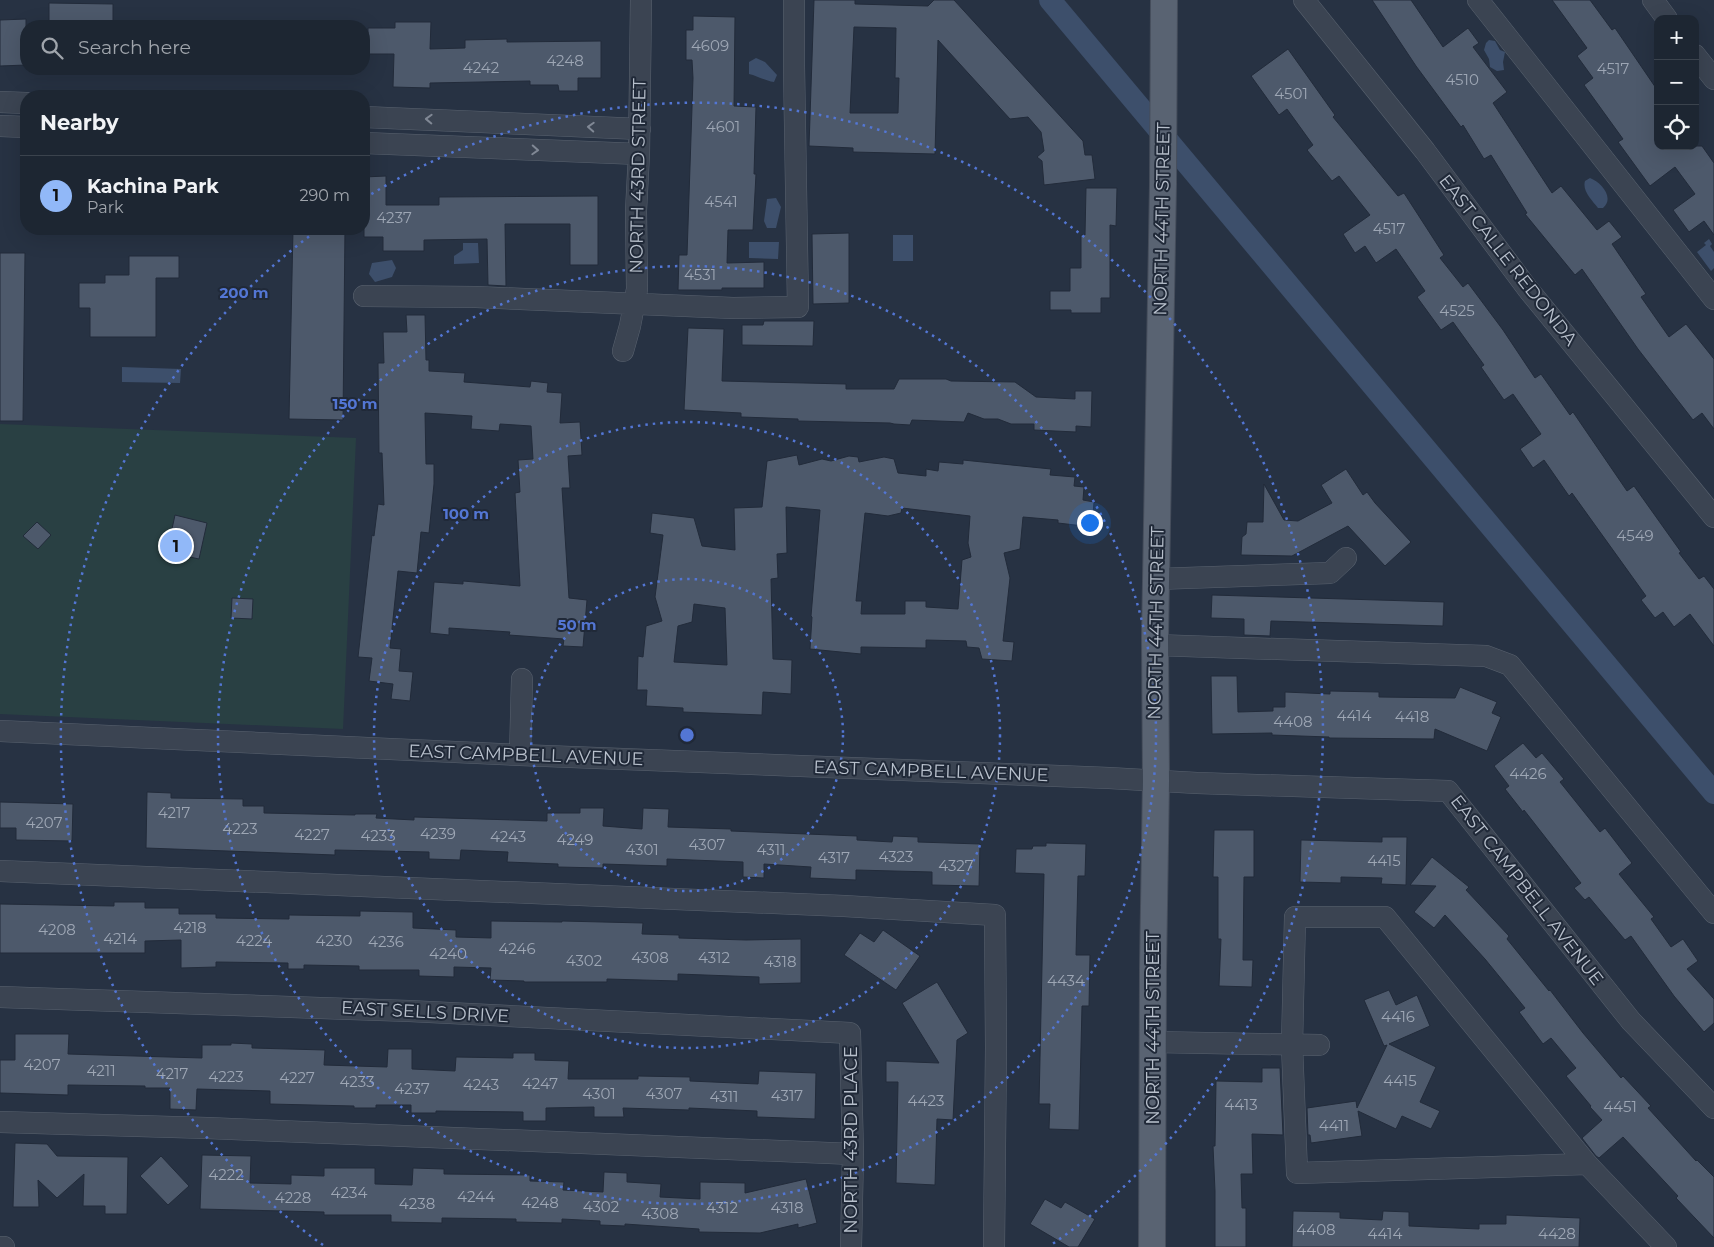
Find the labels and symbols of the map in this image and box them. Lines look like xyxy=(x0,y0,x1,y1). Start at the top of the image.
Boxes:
house number: 4609 xyxy=(691,36,729,55)
house number: 4248 xyxy=(546,51,584,70)
house number: 4242 xyxy=(463,58,499,77)
house number: 4517 xyxy=(1597,59,1629,78)
house number: 4510 xyxy=(1445,70,1479,89)
street label: NORTH 43RD STREET xyxy=(625,78,651,274)
house number: 4501 xyxy=(1274,84,1308,103)
one-way arrow xyxy=(424,114,432,124)
house number: 4601 xyxy=(706,117,740,136)
one-way arrow xyxy=(587,121,595,132)
street label: NORTH 44TH STREET xyxy=(1149,121,1175,316)
one-way arrow xyxy=(531,145,539,156)
street label: EAST CALLE REDONDA xyxy=(1434,170,1582,350)
house number: 4541 xyxy=(704,192,738,211)
house number: 4237 xyxy=(376,208,412,227)
house number: 4517 xyxy=(1373,219,1405,238)
house number: 4531 xyxy=(684,265,716,284)
text: 200 m xyxy=(219,283,269,302)
house number: 4525 xyxy=(1439,301,1475,320)
text: 150 m xyxy=(333,394,377,413)
text: 100 m xyxy=(443,504,489,523)
your location xyxy=(1077,510,1103,536)
street label: NORTH 44TH STREET xyxy=(1143,525,1169,720)
house number: 4549 xyxy=(1616,526,1654,545)
pin: 1 xyxy=(160,527,192,565)
text: 50 m xyxy=(557,615,597,634)
house number: 4414 xyxy=(1337,706,1371,725)
house number: 4418 xyxy=(1395,707,1429,726)
house number: 4408 xyxy=(1273,712,1313,731)
centre of rings xyxy=(678,726,696,744)
street label: EAST CAMPBELL AVENUE xyxy=(408,740,644,770)
street label: EAST CAMPBELL AVENUE xyxy=(813,756,1049,786)
house number: 4426 xyxy=(1509,764,1547,783)
street label: EAST CAMPBELL AVENUE xyxy=(1446,791,1608,989)
house number: 4217 xyxy=(158,803,190,822)
house number: 4207 xyxy=(25,813,63,832)
house number: 4223 xyxy=(222,819,258,838)
house number: 4239 xyxy=(420,824,456,843)
house number: 4227 xyxy=(294,825,330,844)
house number: 4233 xyxy=(360,826,396,845)
house number: 4243 xyxy=(490,827,526,846)
house number: 4249 xyxy=(557,830,594,849)
house number: 4307 xyxy=(689,835,726,854)
house number: 4301 xyxy=(625,840,659,859)
house number: 4311 xyxy=(757,840,785,859)
house number: 4323 xyxy=(878,847,914,866)
house number: 4317 xyxy=(818,848,850,867)
house number: 4415 xyxy=(1367,851,1401,870)
house number: 4327 xyxy=(938,856,974,875)
house number: 4218 xyxy=(173,918,207,937)
house number: 4208 xyxy=(38,920,76,939)
house number: 4214 xyxy=(103,929,137,948)
house number: 4224 xyxy=(236,931,272,950)
house number: 4230 xyxy=(316,931,352,950)
street label: NORTH 44TH STREET xyxy=(1142,931,1164,1125)
house number: 4236 xyxy=(368,932,404,951)
house number: 4246 xyxy=(498,939,536,958)
house number: 4240 xyxy=(429,944,467,963)
house number: 4308 xyxy=(631,948,669,967)
house number: 4312 xyxy=(698,948,730,967)
house number: 4302 xyxy=(566,951,602,970)
house number: 4318 xyxy=(763,952,797,971)
house number: 4434 xyxy=(1047,971,1085,990)
street label: EAST SELLS DRIVE xyxy=(340,997,510,1027)
house number: 4416 xyxy=(1381,1007,1415,1026)
street label: NORTH 43RD PLACE xyxy=(840,1046,862,1234)
house number: 4207 xyxy=(23,1055,61,1074)
house number: 4211 xyxy=(86,1061,116,1080)
house number: 4217 xyxy=(156,1064,188,1083)
house number: 4223 xyxy=(208,1067,244,1086)
house number: 4227 xyxy=(279,1068,315,1087)
house number: 4415 xyxy=(1383,1071,1417,1090)
house number: 4233 xyxy=(339,1072,375,1091)
house number: 4247 xyxy=(522,1074,558,1093)
house number: 4243 xyxy=(463,1075,499,1094)
house number: 4237 xyxy=(394,1079,430,1098)
house number: 4301 xyxy=(582,1084,616,1103)
house number: 4307 xyxy=(646,1084,683,1103)
house number: 4317 xyxy=(771,1086,803,1105)
house number: 4311 xyxy=(710,1087,738,1106)
house number: 4423 xyxy=(908,1091,944,1110)
house number: 4413 xyxy=(1224,1095,1258,1114)
house number: 4451 xyxy=(1603,1097,1637,1116)
house number: 4411 xyxy=(1319,1116,1349,1135)
house number: 4222 xyxy=(208,1165,244,1184)
house number: 4234 xyxy=(331,1183,367,1202)
house number: 4244 xyxy=(457,1187,495,1206)
house number: 4228 xyxy=(275,1188,311,1207)
house number: 4248 xyxy=(521,1193,559,1212)
house number: 4238 xyxy=(399,1194,435,1213)
house number: 4302 xyxy=(583,1197,619,1216)
house number: 4312 xyxy=(706,1198,738,1217)
house number: 4318 xyxy=(770,1198,804,1217)
house number: 4308 xyxy=(641,1204,679,1223)
house number: 4408 xyxy=(1296,1220,1336,1239)
house number: 4414 xyxy=(1368,1224,1402,1243)
house number: 4428 xyxy=(1538,1224,1576,1243)

